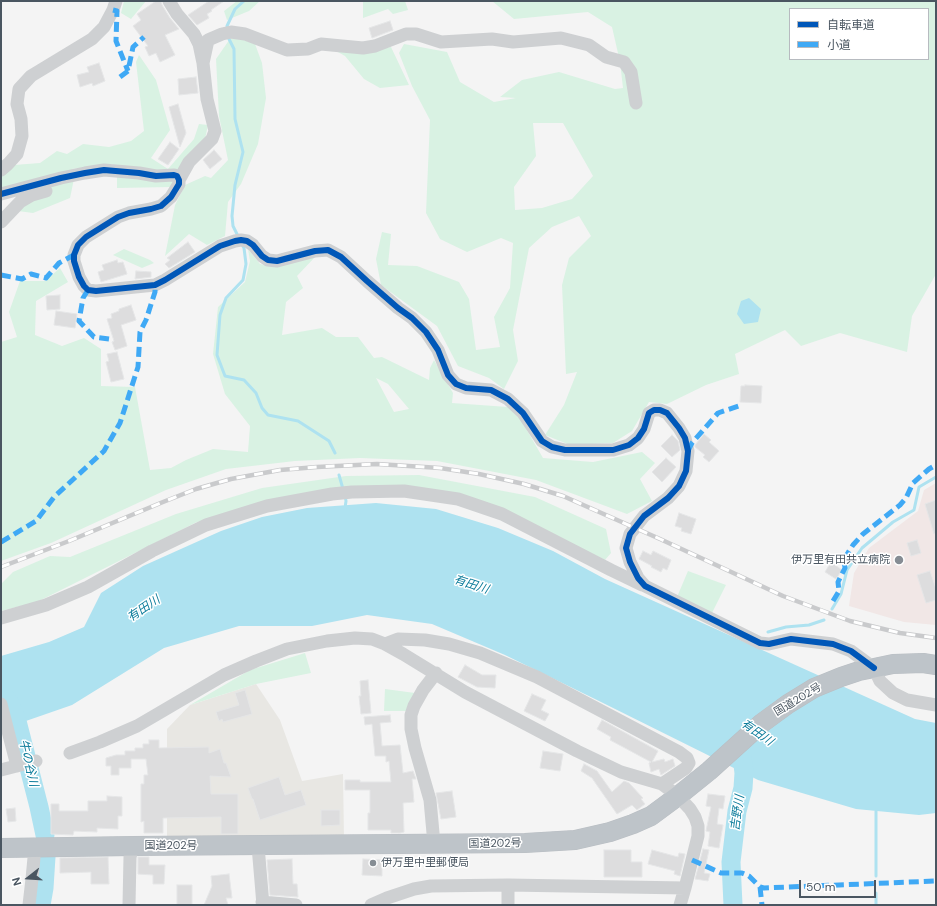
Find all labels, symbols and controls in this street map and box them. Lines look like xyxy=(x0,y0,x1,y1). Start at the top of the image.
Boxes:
legend xyxy=(789,8,929,60)
text: 自転車道 xyxy=(827,17,875,33)
text: 小道 xyxy=(827,37,851,53)
place label: 伊万里有田共立病院 xyxy=(791,553,890,567)
marker: 伊万里有田共立病院 xyxy=(893,554,905,566)
water label: 有田川 xyxy=(452,573,490,597)
water label: 有田川 xyxy=(125,593,163,625)
street label: 国道202号 xyxy=(772,681,824,719)
water label: 有田川 xyxy=(738,717,776,749)
water label: 牛の谷川 xyxy=(16,738,40,788)
water label: 吉野川 xyxy=(728,794,748,832)
street label: 国道202号 xyxy=(468,837,522,851)
street label: 国道202号 xyxy=(145,839,197,853)
place label: 伊万里中里郵便局 xyxy=(381,856,469,870)
north arrow xyxy=(8,858,48,898)
marker: 伊万里中里郵便局 xyxy=(368,858,378,868)
scale bar xyxy=(801,872,878,898)
text: N xyxy=(9,876,24,887)
text: 50 m xyxy=(806,879,835,895)

